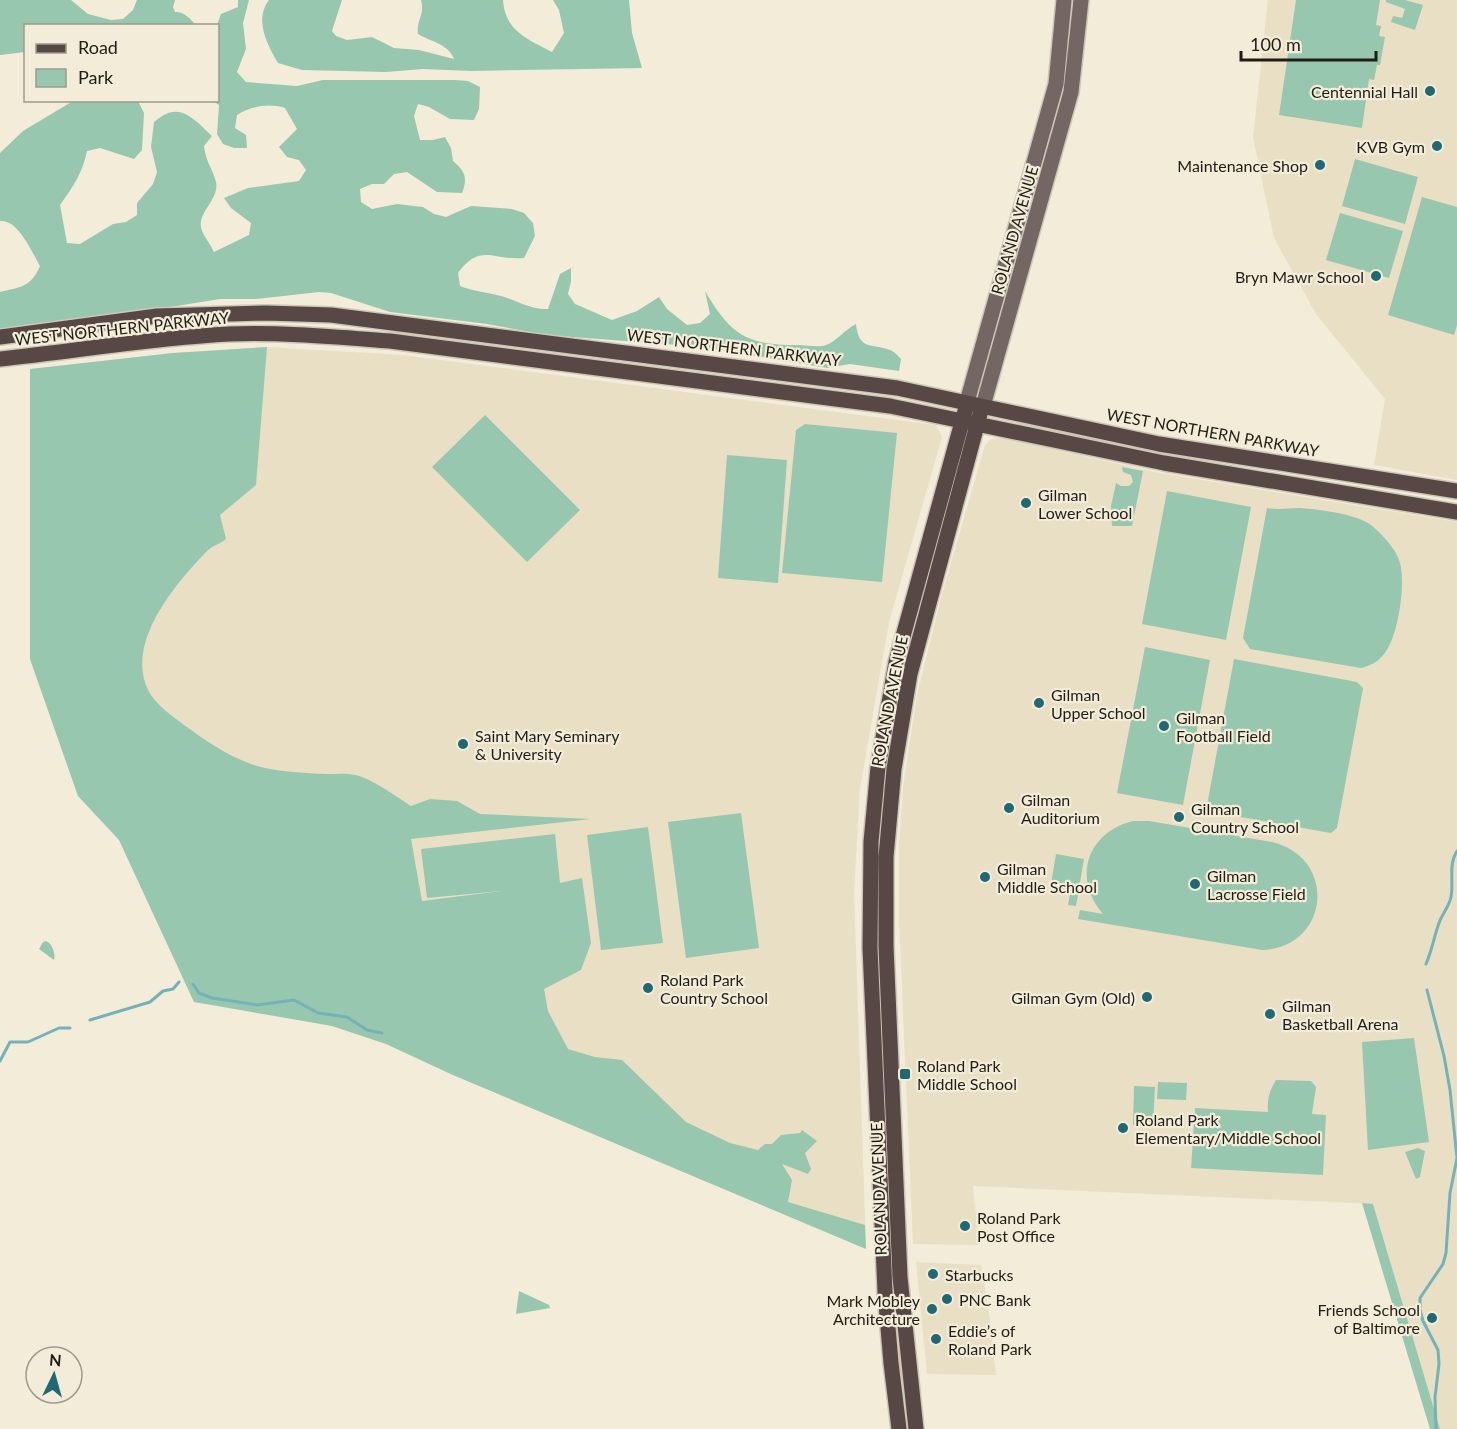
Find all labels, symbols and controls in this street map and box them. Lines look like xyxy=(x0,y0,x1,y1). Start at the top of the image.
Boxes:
legend xyxy=(24,24,219,102)
scale bar xyxy=(1241,24,1376,62)
text: 100 m xyxy=(1250,33,1301,55)
text: Road xyxy=(78,36,118,58)
text: Park xyxy=(78,66,114,88)
place label: Centennial Hall xyxy=(1311,82,1418,101)
marker: Centennial Hall xyxy=(1423,84,1437,98)
place label: KVB Gym xyxy=(1356,137,1425,156)
marker: KVB Gym xyxy=(1430,139,1444,153)
place label: Maintenance Shop xyxy=(1177,156,1308,175)
marker: Maintenance Shop xyxy=(1313,158,1327,172)
street label: ROLAND AVENUE xyxy=(987,163,1041,297)
place label: Bryn Mawr School xyxy=(1235,267,1364,286)
marker: Bryn Mawr School xyxy=(1369,269,1383,283)
street label: WEST NORTHERN PARKWAY xyxy=(14,307,230,349)
street label: WEST NORTHERN PARKWAY xyxy=(626,324,842,370)
street label: WEST NORTHERN PARKWAY xyxy=(1105,404,1321,460)
place label: Gilman Lower School xyxy=(1038,485,1132,522)
marker: Gilman Lower School xyxy=(1019,496,1033,510)
street label: ROLAND AVENUE xyxy=(867,634,911,768)
place label: Gilman Upper School xyxy=(1051,685,1146,722)
marker: Gilman Upper School xyxy=(1032,696,1046,710)
place label: Gilman Football Field xyxy=(1176,708,1271,745)
marker: Gilman Football Field xyxy=(1157,719,1171,733)
place label: Saint Mary Seminary & University xyxy=(475,726,620,763)
marker: Saint Mary Seminary & University xyxy=(456,737,470,751)
place label: Gilman Auditorium xyxy=(1021,790,1100,827)
place label: Gilman Country School xyxy=(1191,799,1299,836)
marker: Gilman Auditorium xyxy=(1002,801,1016,815)
marker: Gilman Country School xyxy=(1172,810,1186,824)
place label: Gilman Middle School xyxy=(997,859,1097,896)
place label: Gilman Lacrosse Field xyxy=(1207,866,1306,903)
marker: Gilman Middle School xyxy=(978,870,992,884)
marker: Gilman Lacrosse Field xyxy=(1188,877,1202,891)
place label: Roland Park Country School xyxy=(660,970,768,1007)
marker: Roland Park Country School xyxy=(641,981,655,995)
place label: Gilman Gym (Old) xyxy=(1011,988,1135,1007)
marker: Gilman Gym (Old) xyxy=(1140,990,1154,1004)
place label: Gilman Basketball Arena xyxy=(1282,996,1399,1033)
marker: Gilman Basketball Arena xyxy=(1263,1007,1277,1021)
place label: Roland Park Middle School xyxy=(917,1056,1017,1093)
marker: Roland Park Middle School xyxy=(898,1067,912,1081)
place label: Roland Park Elementary/Middle School xyxy=(1135,1110,1321,1147)
marker: Roland Park Elementary/Middle School xyxy=(1116,1121,1130,1135)
street label: ROLAND AVENUE xyxy=(866,1122,890,1256)
place label: Roland Park Post Office xyxy=(977,1208,1061,1245)
marker: Roland Park Post Office xyxy=(958,1219,972,1233)
place label: Starbucks xyxy=(945,1265,1013,1284)
marker: Starbucks xyxy=(926,1267,940,1281)
place label: PNC Bank xyxy=(959,1290,1032,1309)
place label: Mark Mobley Architecture xyxy=(826,1291,921,1328)
marker: PNC Bank xyxy=(940,1292,954,1306)
place label: Friends School of Baltimore xyxy=(1317,1300,1420,1337)
marker: Mark Mobley Architecture xyxy=(925,1302,939,1316)
marker: Friends School of Baltimore xyxy=(1425,1311,1439,1325)
place label: Eddie’s of Roland Park xyxy=(948,1321,1032,1358)
marker: Eddie’s of Roland Park xyxy=(929,1332,943,1346)
north arrow xyxy=(24,1345,84,1405)
text: N xyxy=(48,1350,62,1370)

